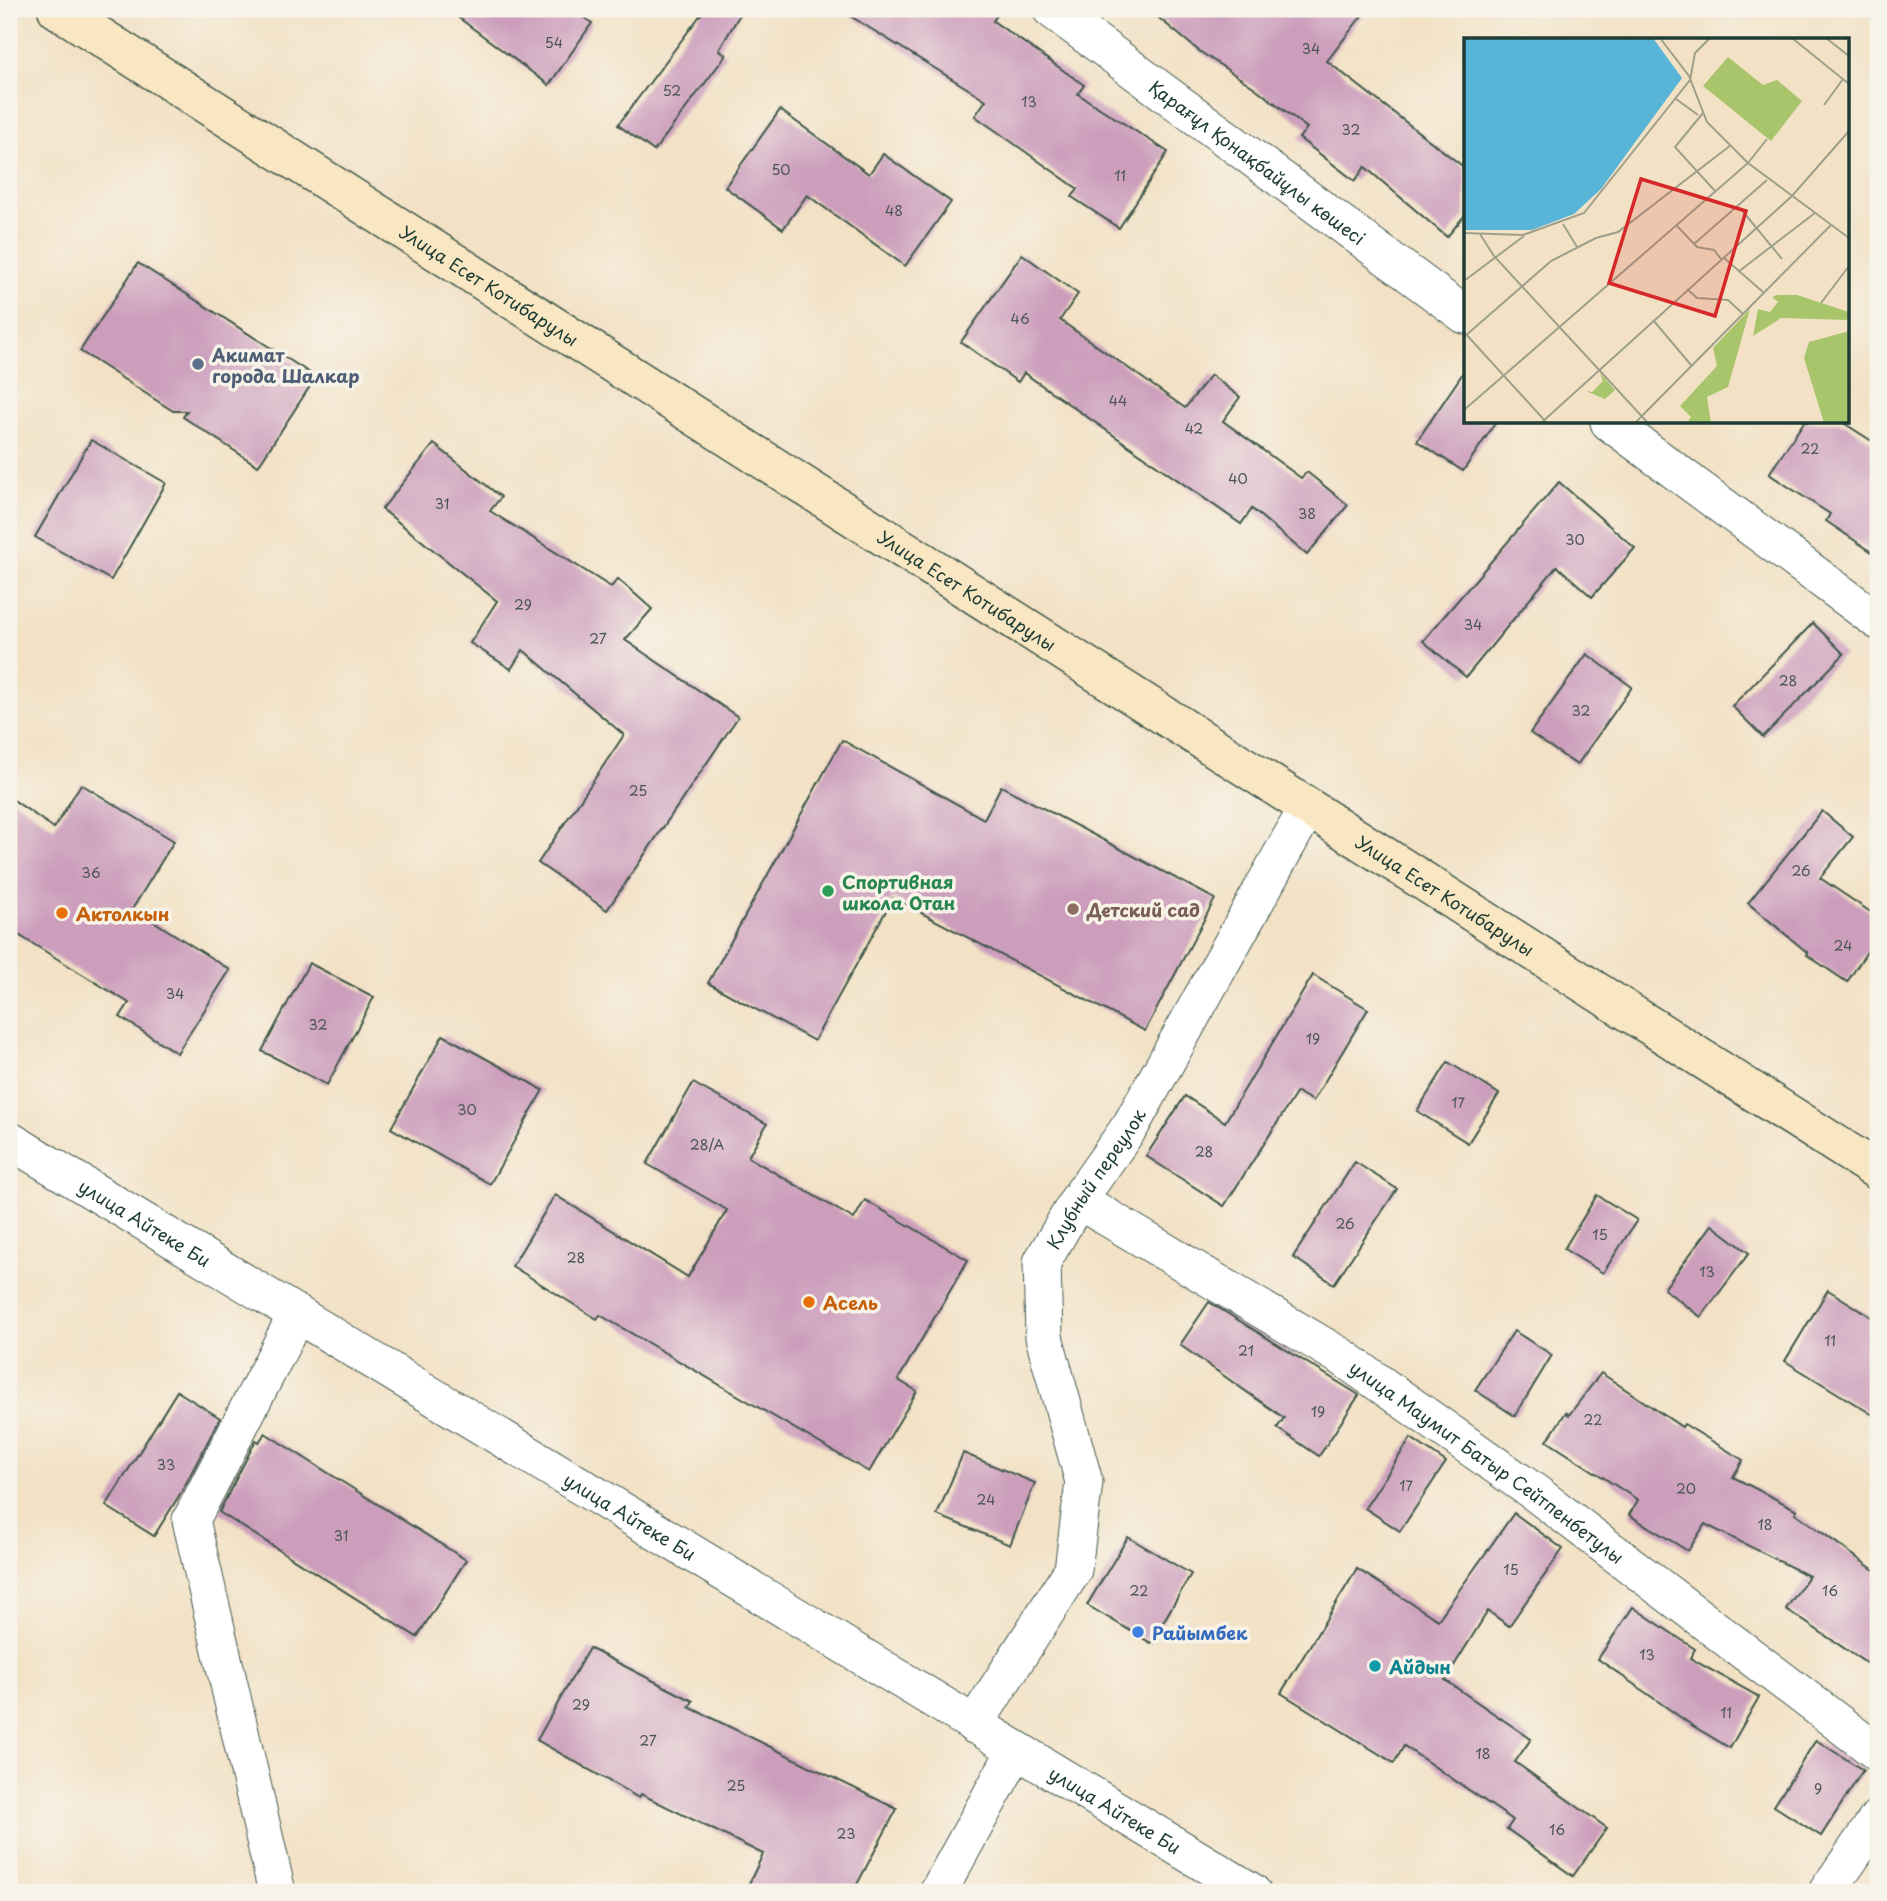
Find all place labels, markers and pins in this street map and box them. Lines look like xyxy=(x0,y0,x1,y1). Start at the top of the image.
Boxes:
place label: Акимат города Шалкар xyxy=(211,341,360,389)
marker: Акимат города Шалкар xyxy=(190,356,206,372)
place label: Спортивная школа Отан xyxy=(842,868,955,916)
marker: Спортивная школа Отан xyxy=(820,883,836,899)
place label: Детский сад xyxy=(1086,896,1200,923)
place label: Актолкын xyxy=(76,900,169,927)
marker: Детский сад xyxy=(1065,901,1081,917)
marker: Актолкын xyxy=(54,905,70,921)
place label: Асель xyxy=(823,1289,878,1316)
marker: Асель xyxy=(801,1294,817,1310)
place label: Райымбек xyxy=(1152,1619,1248,1646)
marker: Райымбек xyxy=(1130,1624,1146,1640)
place label: Айдын xyxy=(1388,1653,1451,1680)
marker: Айдын xyxy=(1367,1658,1383,1674)

